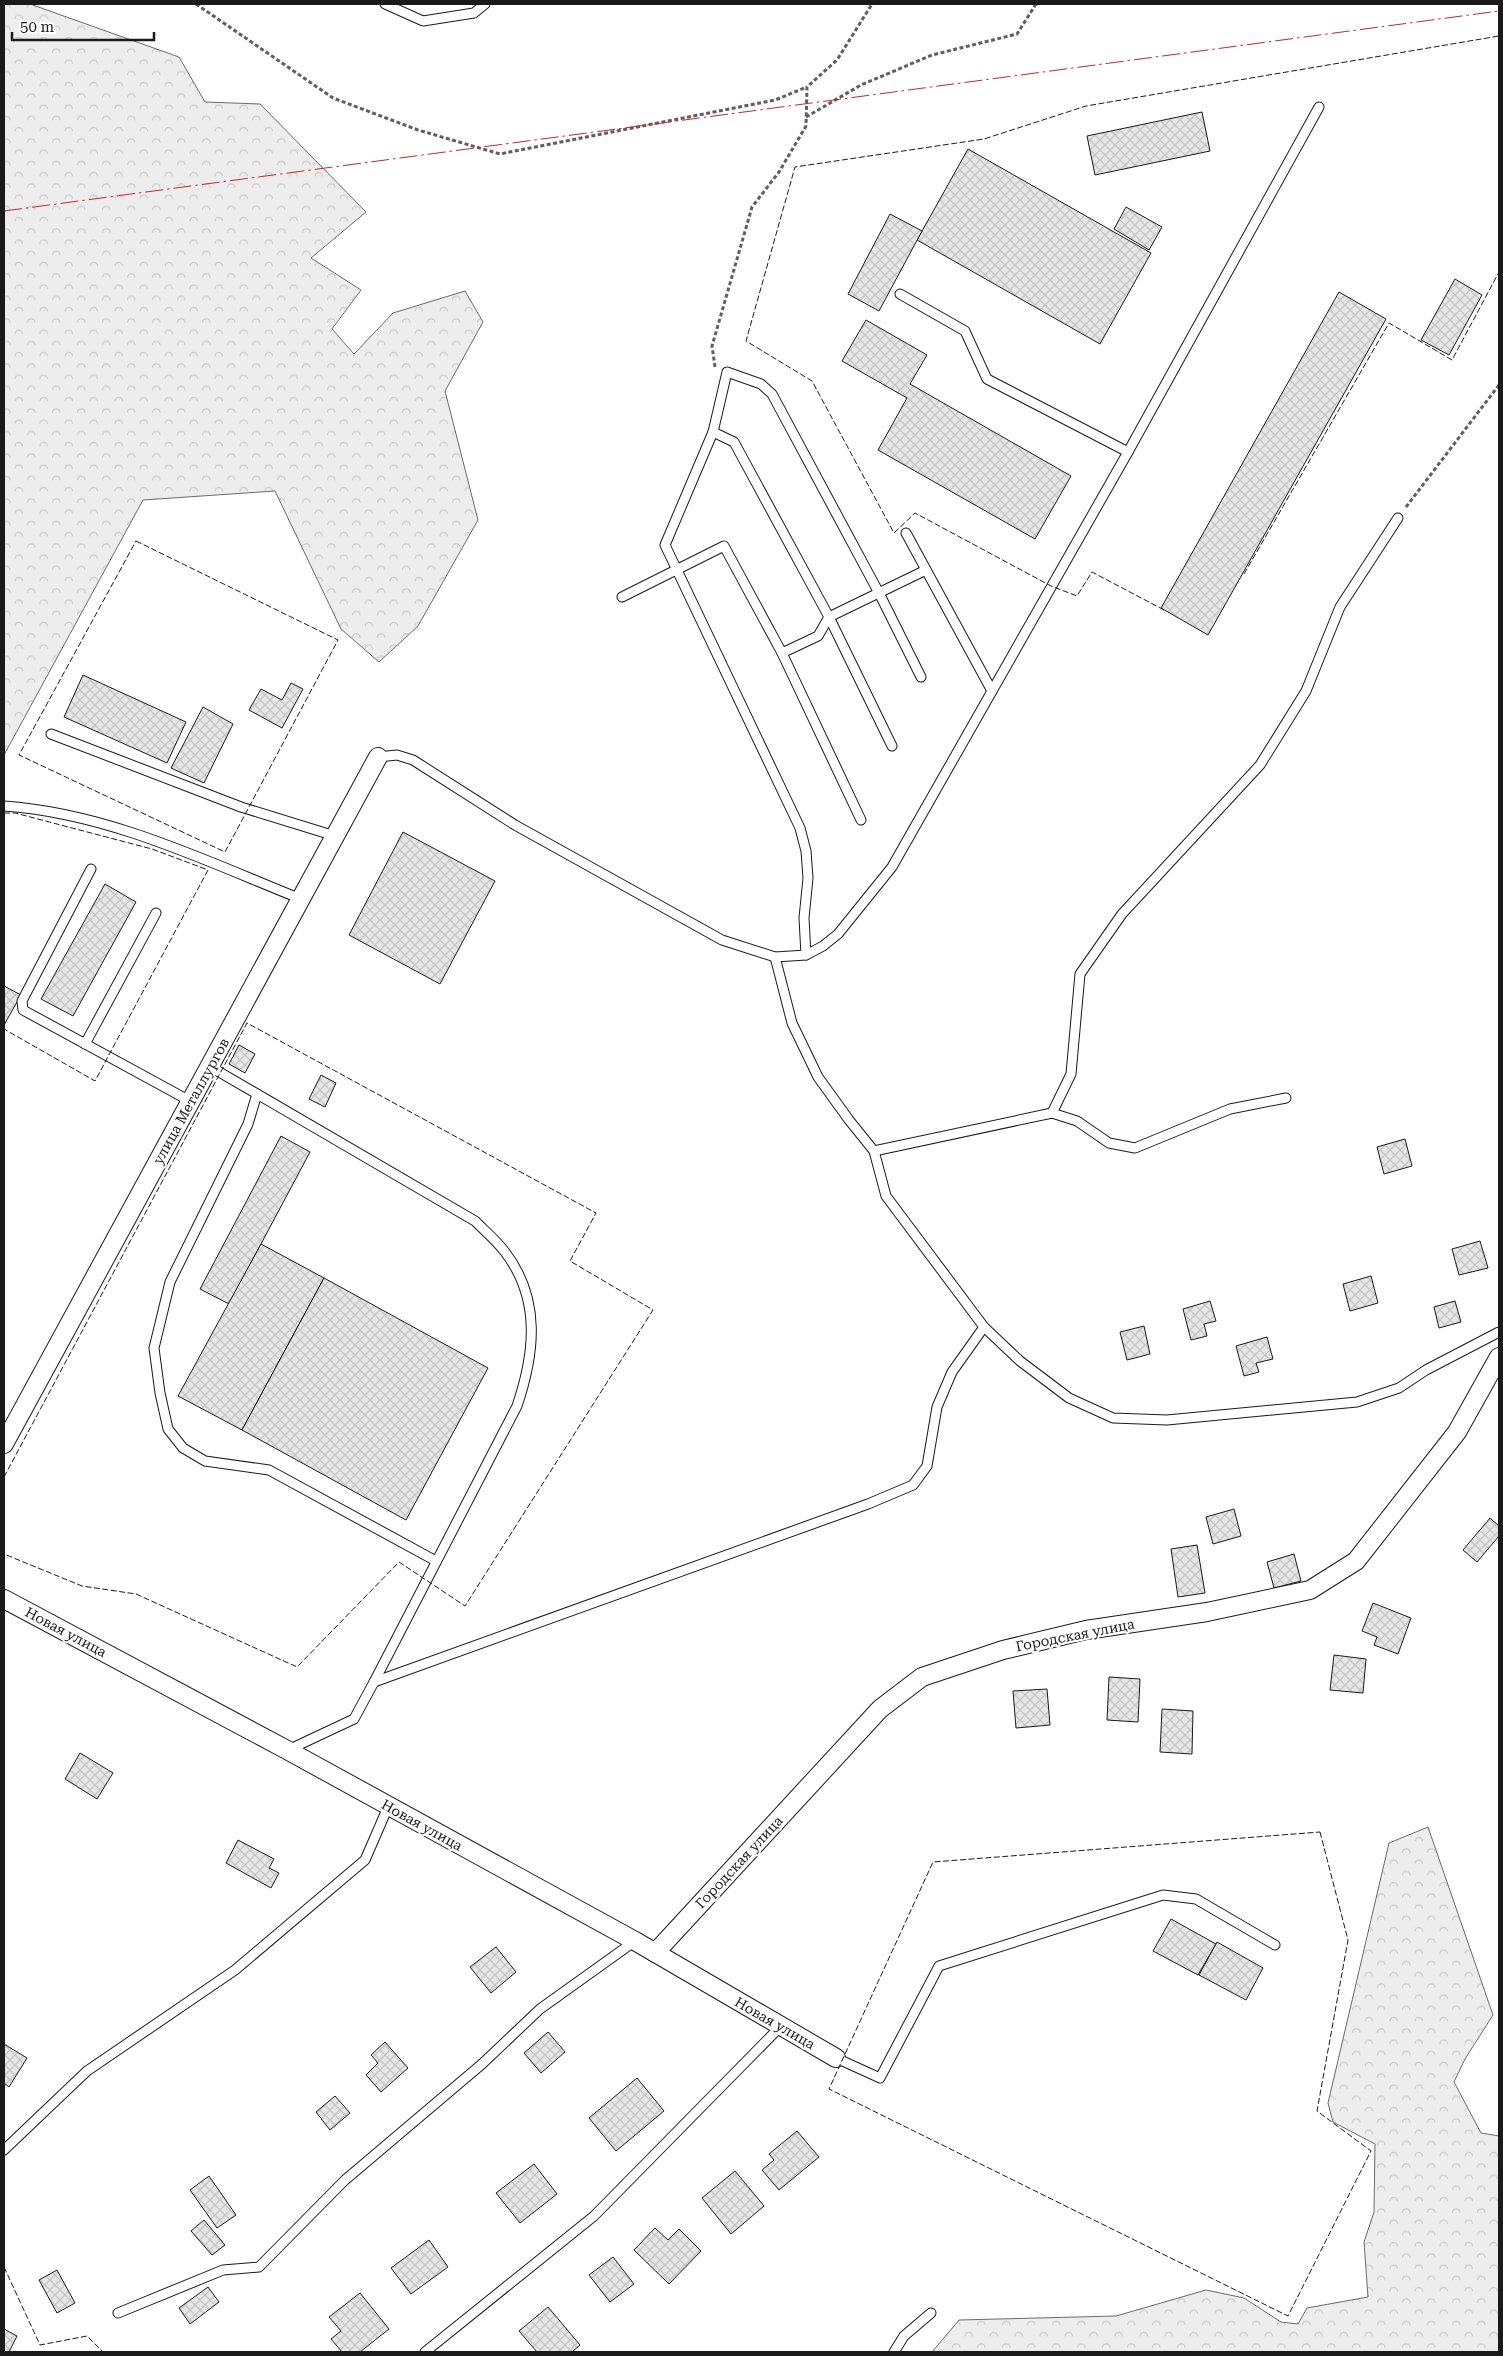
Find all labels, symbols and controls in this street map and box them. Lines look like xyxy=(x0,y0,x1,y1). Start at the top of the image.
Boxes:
scale bar xyxy=(12,10,155,42)
text: 50 m xyxy=(20,18,55,36)
street label: улица Металлургов xyxy=(150,1035,232,1167)
street label: Новая улица xyxy=(23,1604,110,1660)
street label: Городская улица xyxy=(1014,1616,1136,1654)
street label: Новая улица xyxy=(379,1796,466,1854)
street label: Городская улица xyxy=(692,1812,786,1912)
street label: Новая улица xyxy=(732,1994,818,2053)

